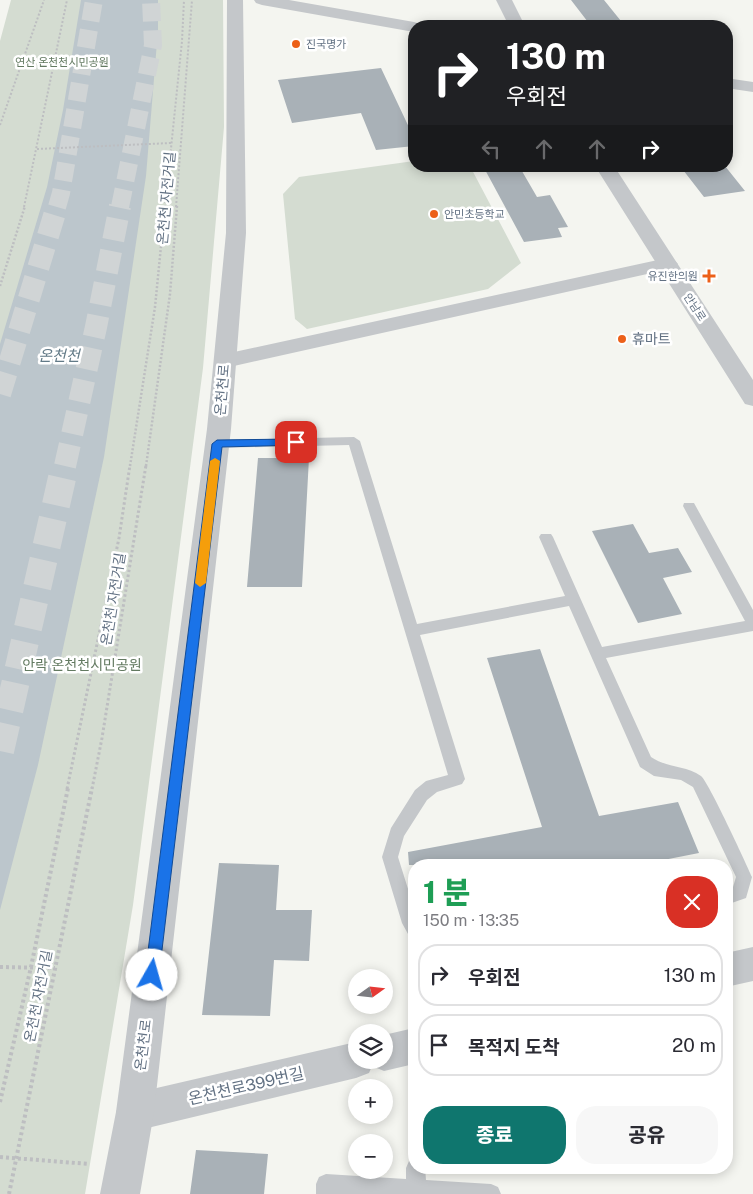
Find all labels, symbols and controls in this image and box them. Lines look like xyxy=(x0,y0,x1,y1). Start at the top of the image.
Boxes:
text: 130 m xyxy=(506,36,606,77)
marker: 진국명가 xyxy=(290,38,302,50)
place label: 진국명가 xyxy=(306,38,346,50)
icon: right xyxy=(423,40,488,105)
park label: 연산 온천천시민공원 xyxy=(15,56,109,68)
text: 우회전 xyxy=(506,83,567,109)
icon: left xyxy=(477,135,505,163)
icon: ahead xyxy=(530,135,558,163)
icon: ahead xyxy=(583,135,611,163)
icon: right xyxy=(636,135,664,163)
street label: 온천천 자전거길 xyxy=(154,151,178,245)
marker: 안민초등학교 xyxy=(428,208,440,220)
place label: 안민초등학교 xyxy=(444,208,505,220)
marker: 유진한의원 xyxy=(702,269,716,283)
place label: 유진한의원 xyxy=(647,270,698,282)
street label: 안남로 xyxy=(682,291,708,323)
place label: 휴마트 xyxy=(632,331,671,347)
marker: 휴마트 xyxy=(616,333,628,345)
water label: 온천천 xyxy=(38,347,82,364)
street label: 온천천로 xyxy=(212,364,232,416)
pin xyxy=(275,421,317,463)
icon: arrive xyxy=(282,428,310,456)
street label: 온천천 자전거길 xyxy=(98,552,128,646)
park label: 안락 온천천시민공원 xyxy=(22,657,142,673)
text: 1 분 xyxy=(423,874,470,910)
button: close xyxy=(666,876,718,928)
text: 150 m · 13:35 xyxy=(423,911,519,930)
position arrow xyxy=(125,948,177,1000)
street label: 온천천 자전거길 xyxy=(21,949,55,1043)
icon: right xyxy=(425,961,453,989)
text: 130 m xyxy=(664,964,716,986)
text: 우회전 xyxy=(468,966,520,988)
north arrow xyxy=(348,969,392,1014)
map controls xyxy=(348,969,393,1179)
street label: 온천천로 xyxy=(132,1018,154,1072)
button: layers xyxy=(348,1024,393,1069)
icon: arrive xyxy=(425,1031,453,1059)
text: 20 m xyxy=(672,1034,716,1056)
text: 목적지 도착 xyxy=(468,1036,560,1058)
street label: 온천천로399번길 xyxy=(186,1063,306,1109)
button: + xyxy=(348,1079,393,1124)
button: 종료 xyxy=(423,1106,566,1164)
button: 공유 xyxy=(576,1106,718,1164)
button: − xyxy=(348,1134,393,1179)

